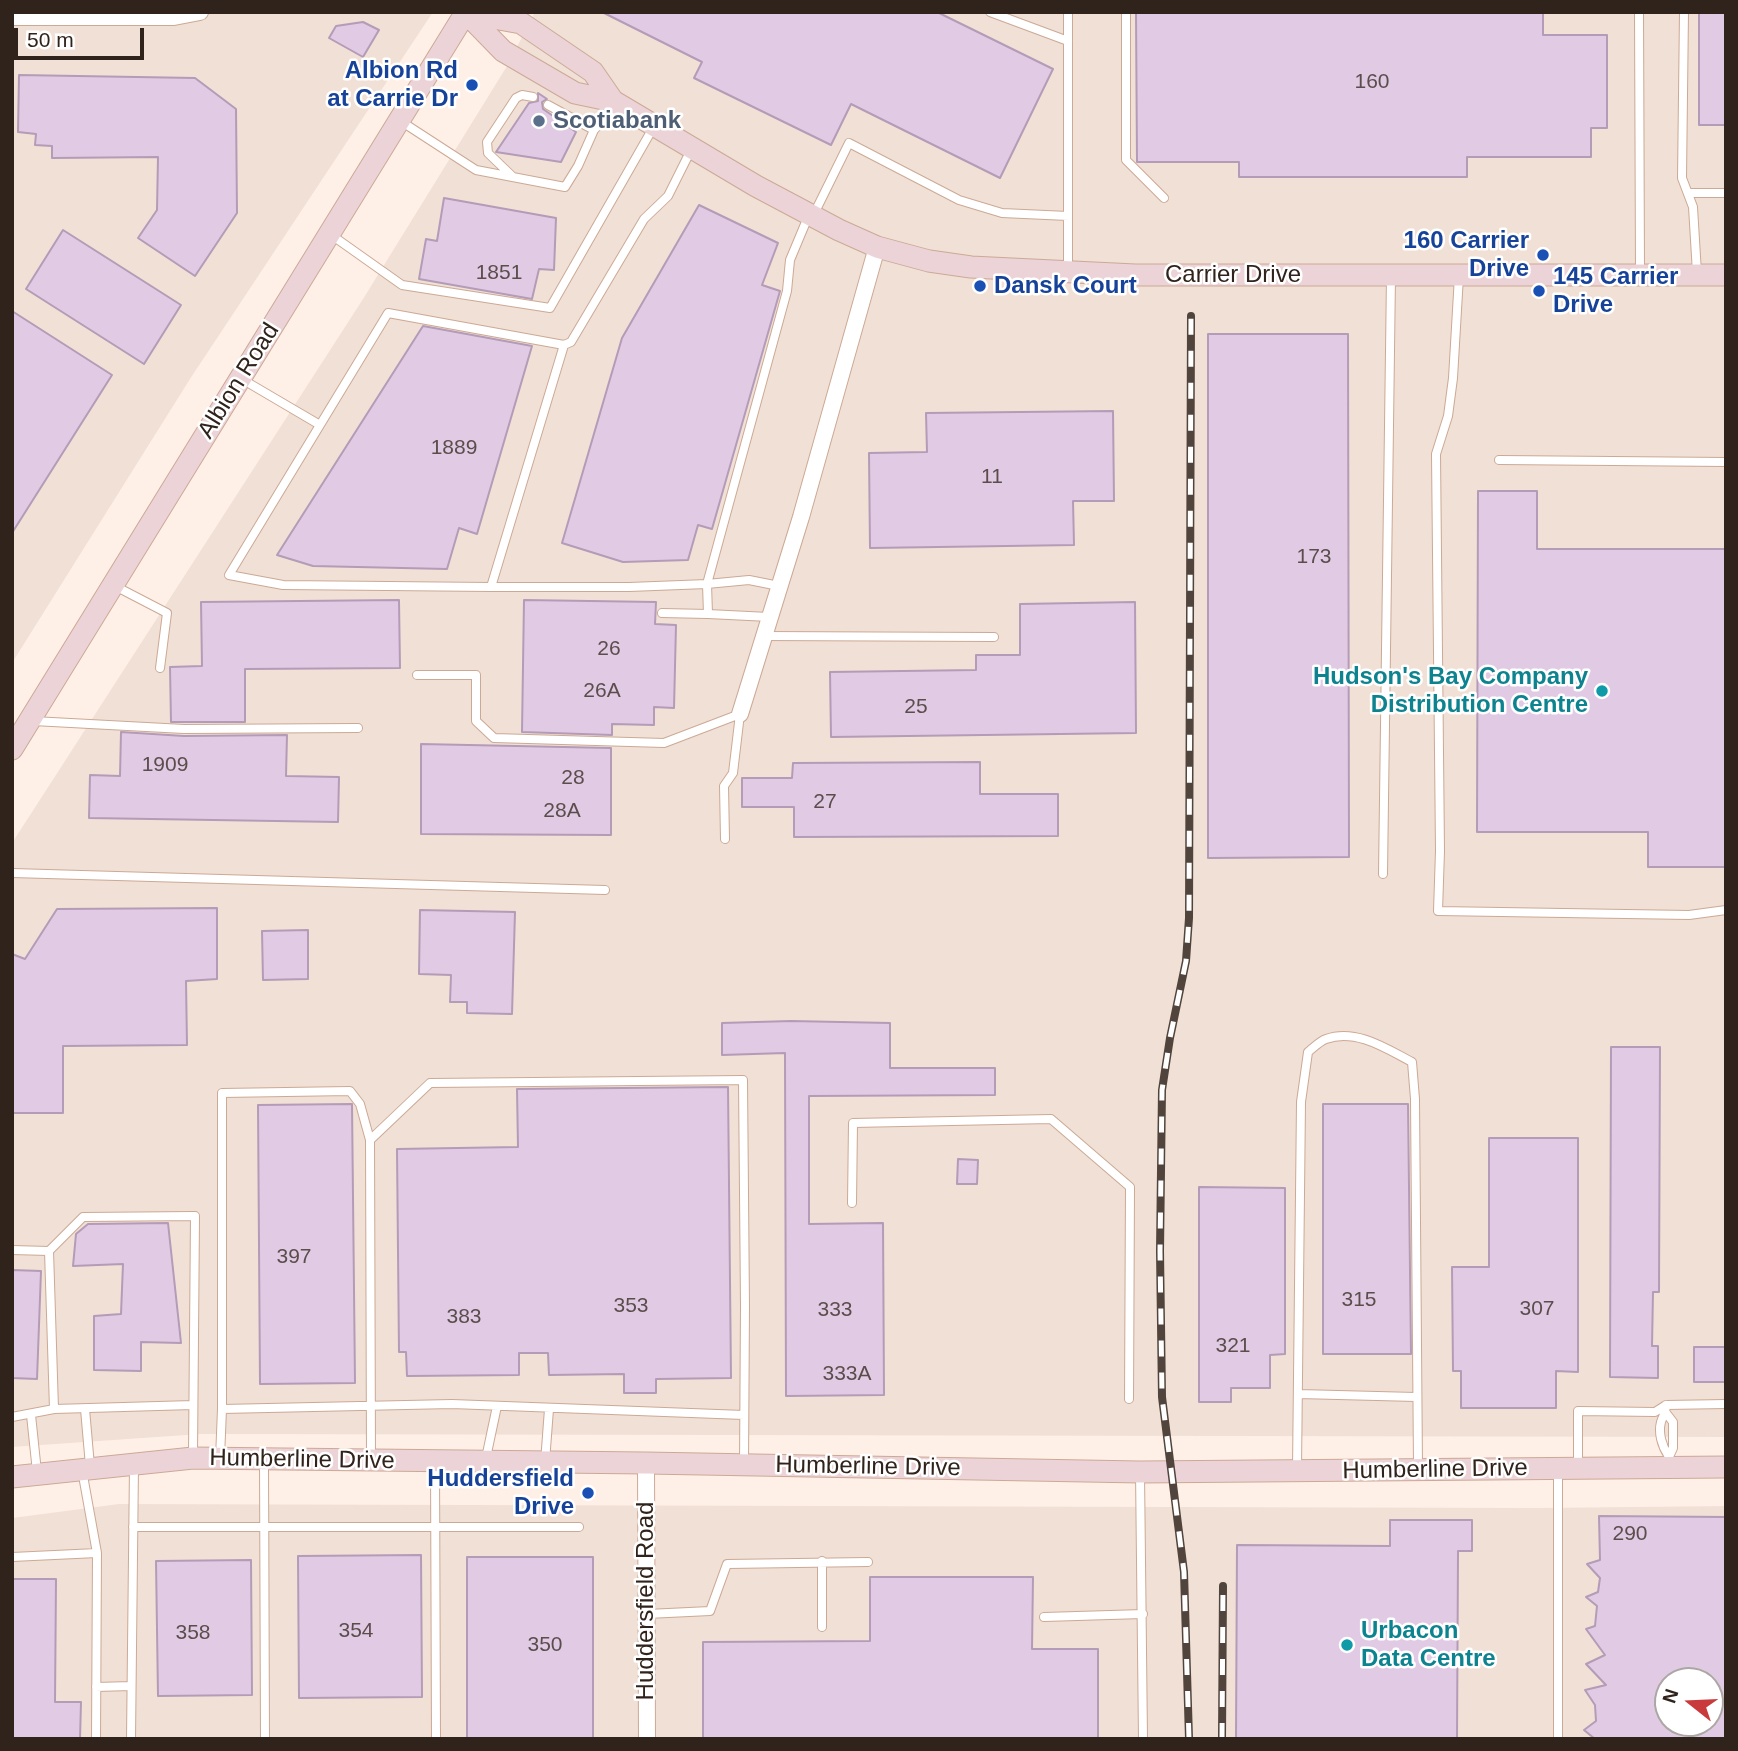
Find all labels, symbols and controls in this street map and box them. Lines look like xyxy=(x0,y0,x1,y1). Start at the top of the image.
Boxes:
scale bar xyxy=(18,14,147,58)
text: 50 m xyxy=(27,28,74,51)
place label: Albion Rd at Carrie Dr xyxy=(327,57,458,113)
house number: 160 xyxy=(1354,69,1390,95)
marker: Albion Rd at Carrie Dr xyxy=(464,77,480,93)
place label: Scotiabank xyxy=(553,107,681,135)
marker: Scotiabank xyxy=(531,113,547,129)
place label: 160 Carrier Drive xyxy=(1404,227,1529,283)
marker: 160 Carrier Drive xyxy=(1535,247,1551,263)
house number: 1851 xyxy=(476,260,522,286)
street label: Carrier Drive xyxy=(1165,261,1301,289)
place label: 145 Carrier Drive xyxy=(1553,263,1678,319)
place label: Dansk Court xyxy=(994,272,1137,300)
marker: Dansk Court xyxy=(972,278,988,294)
marker: 145 Carrier Drive xyxy=(1531,283,1547,299)
street label: Albion Road xyxy=(192,318,286,444)
house number: 1889 xyxy=(431,435,477,461)
house number: 11 xyxy=(981,464,1003,490)
house number: 173 xyxy=(1296,544,1332,570)
house number: 26 xyxy=(597,636,621,662)
place label: Hudson's Bay Company Distribution Centre xyxy=(1313,663,1588,719)
house number: 26A xyxy=(583,678,621,704)
marker: Hudson's Bay Company Distribution Centre xyxy=(1594,683,1610,699)
house number: 25 xyxy=(904,694,928,720)
house number: 1909 xyxy=(142,752,188,778)
house number: 28 xyxy=(561,765,585,791)
house number: 27 xyxy=(813,789,837,815)
house number: 28A xyxy=(543,798,581,824)
house number: 397 xyxy=(276,1244,312,1270)
house number: 315 xyxy=(1341,1287,1377,1313)
house number: 353 xyxy=(613,1293,649,1319)
house number: 307 xyxy=(1519,1296,1555,1322)
house number: 333 xyxy=(817,1297,853,1323)
house number: 383 xyxy=(446,1304,482,1330)
house number: 321 xyxy=(1215,1333,1251,1359)
house number: 333A xyxy=(822,1361,872,1387)
street label: Humberline Drive xyxy=(209,1444,395,1476)
street label: Humberline Drive xyxy=(775,1451,961,1483)
street label: Humberline Drive xyxy=(1342,1454,1528,1486)
place label: Huddersfield Drive xyxy=(427,1465,574,1521)
marker: Huddersfield Drive xyxy=(580,1485,596,1501)
street label: Huddersfield Road xyxy=(632,1502,660,1700)
house number: 290 xyxy=(1612,1521,1648,1547)
place label: Urbacon Data Centre xyxy=(1361,1617,1496,1673)
house number: 354 xyxy=(338,1618,374,1644)
house number: 358 xyxy=(175,1620,211,1646)
house number: 350 xyxy=(527,1632,563,1658)
marker: Urbacon Data Centre xyxy=(1339,1637,1355,1653)
north arrow xyxy=(1654,1667,1724,1737)
text: N xyxy=(1658,1686,1683,1706)

